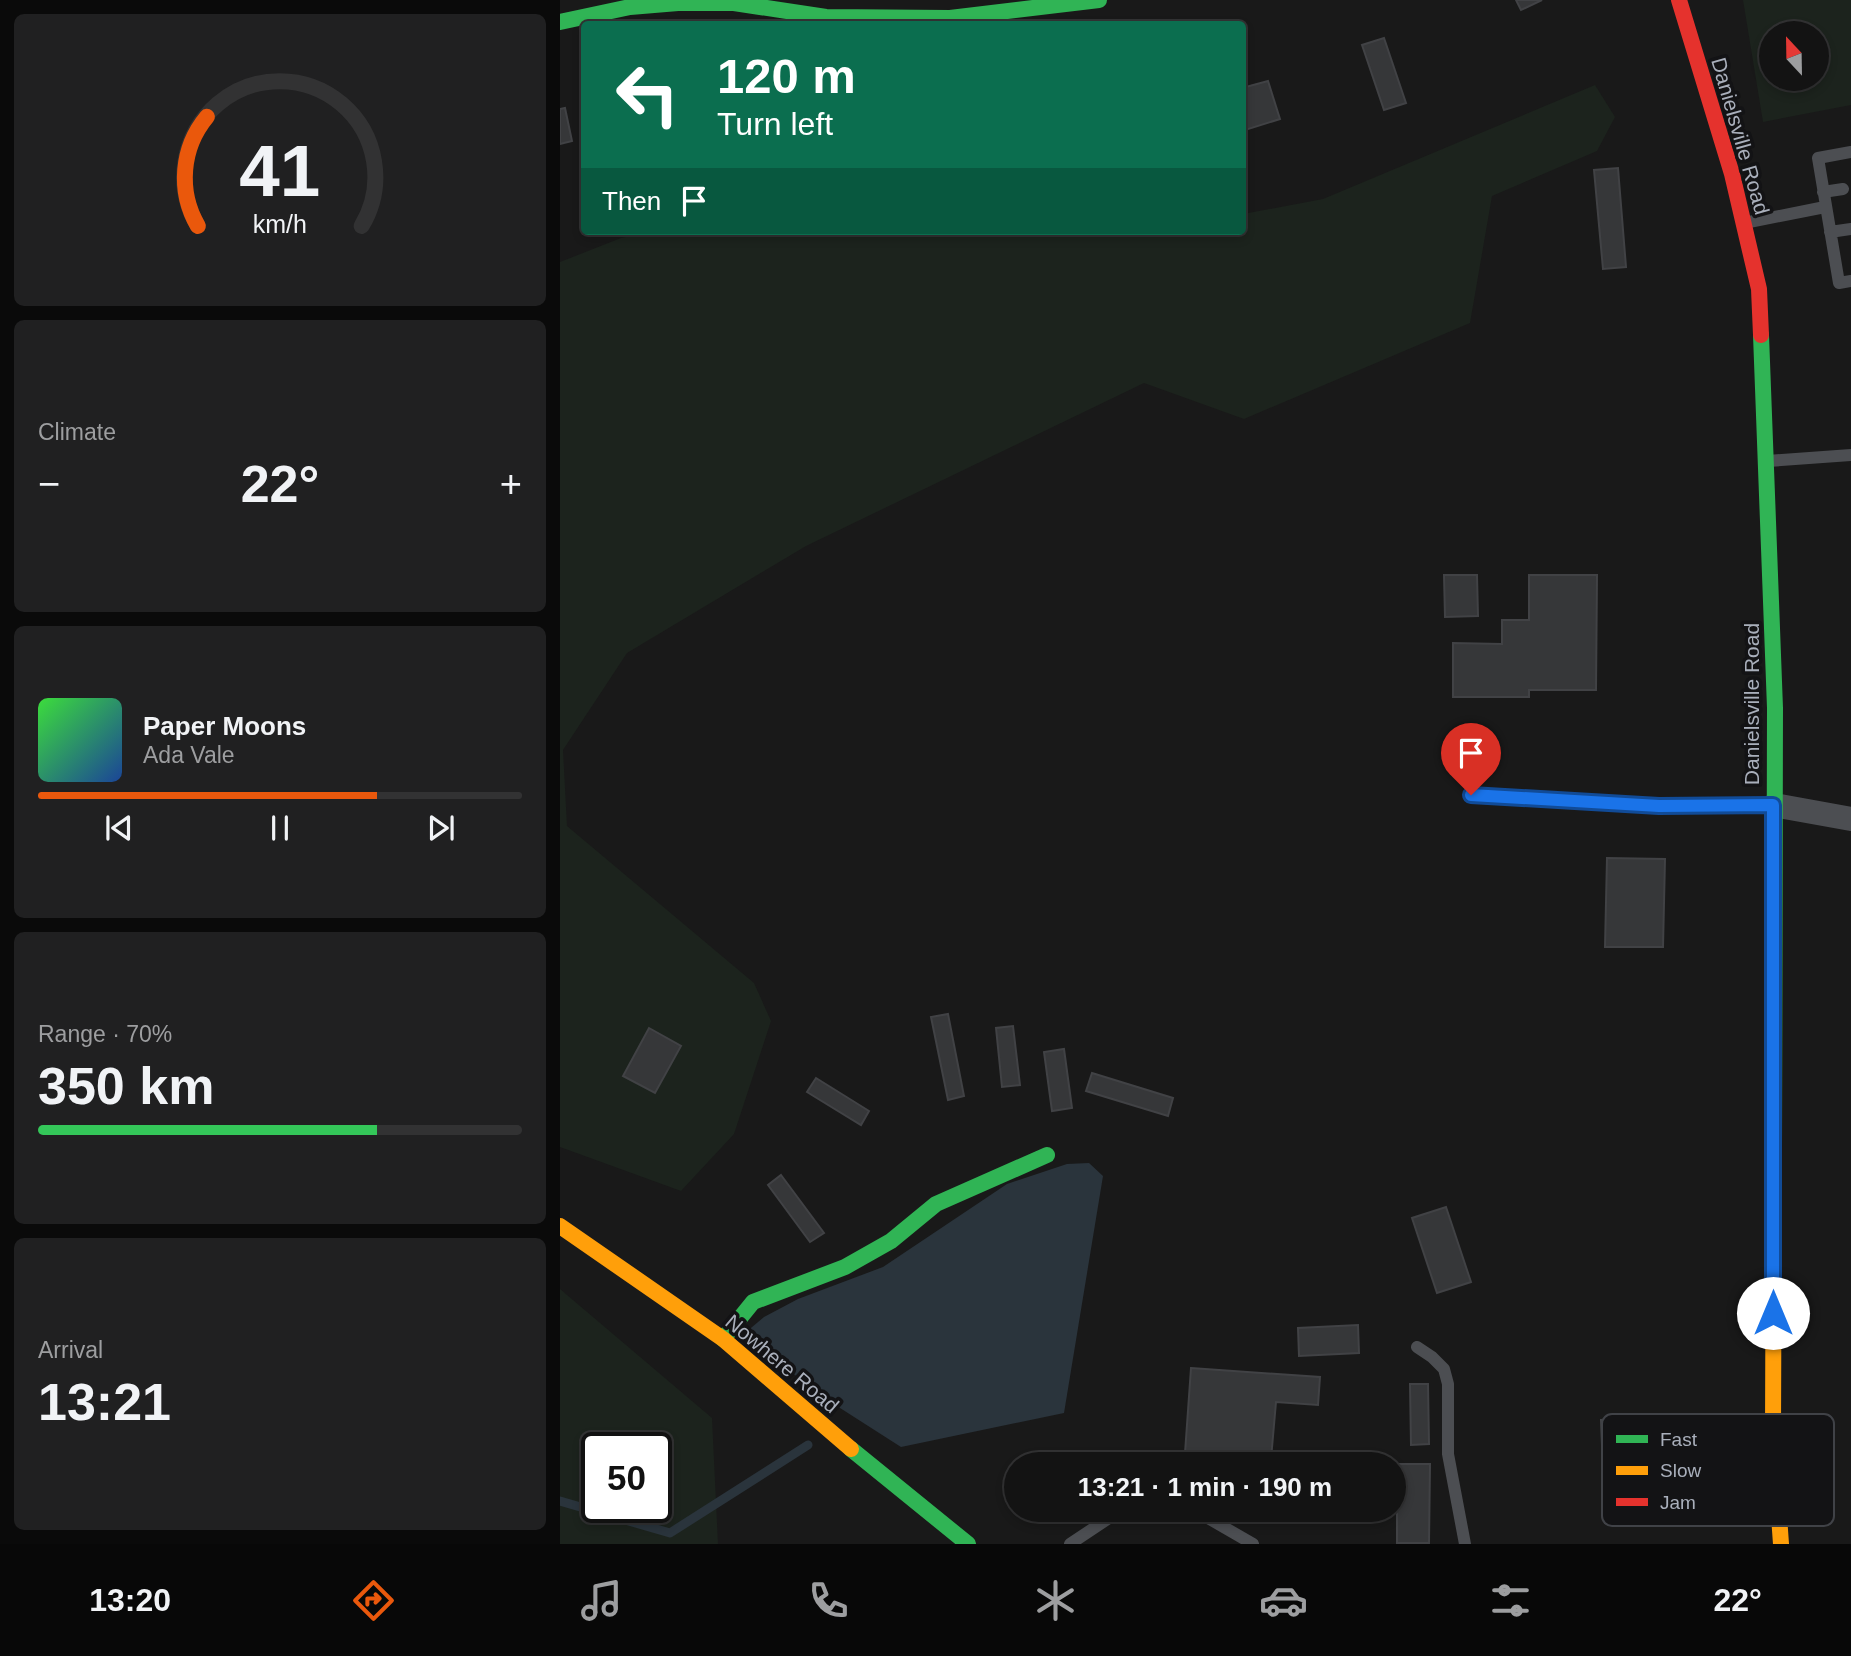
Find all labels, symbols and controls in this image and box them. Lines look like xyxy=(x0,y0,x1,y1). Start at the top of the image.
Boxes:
north arrow xyxy=(1759,21,1829,91)
map controls xyxy=(1759,21,1829,91)
icon: left xyxy=(602,49,693,140)
text: 120 m xyxy=(717,49,856,103)
street label: Danielsville Road xyxy=(1707,55,1774,217)
text: Turn left xyxy=(717,106,833,142)
text: 41 xyxy=(240,130,320,211)
icon: arrive xyxy=(675,182,713,220)
text: Then xyxy=(602,186,661,216)
text: km/h xyxy=(253,210,307,238)
text: Climate xyxy=(38,419,116,445)
text: 22° xyxy=(241,455,319,513)
text: − xyxy=(38,463,60,505)
text: + xyxy=(500,463,522,505)
street label: Danielsville Road xyxy=(1740,623,1763,785)
text: Paper Moons xyxy=(143,711,306,741)
pin xyxy=(1441,723,1501,795)
icon: arrive xyxy=(1452,734,1490,772)
text: Ada Vale xyxy=(143,742,235,768)
icon: previous xyxy=(100,809,138,847)
icon: pause xyxy=(261,809,299,847)
icon: next xyxy=(422,809,460,847)
text: Range · 70% xyxy=(38,1021,172,1047)
text: 350 km xyxy=(38,1057,214,1115)
position arrow xyxy=(1736,1276,1810,1350)
street label: Nowhere Road xyxy=(721,1310,843,1417)
text: Arrival xyxy=(38,1337,103,1363)
text: 13:21 xyxy=(38,1373,171,1431)
legend xyxy=(1602,1414,1834,1526)
text: Fast xyxy=(1660,1429,1698,1450)
speed limit sign: 50 xyxy=(581,1432,672,1523)
text: Slow xyxy=(1660,1460,1701,1481)
text: 13:21 · 1 min · 190 m xyxy=(1078,1472,1332,1502)
text: Jam xyxy=(1660,1492,1696,1513)
icon: directions xyxy=(349,1576,398,1625)
icon: music xyxy=(577,1576,626,1625)
icon: phone xyxy=(804,1576,853,1625)
icon: climate xyxy=(1031,1576,1080,1625)
icon: car xyxy=(1259,1576,1308,1625)
icon: filters xyxy=(1486,1576,1535,1625)
text: 13:20 xyxy=(89,1582,171,1618)
text: 22° xyxy=(1713,1582,1762,1618)

